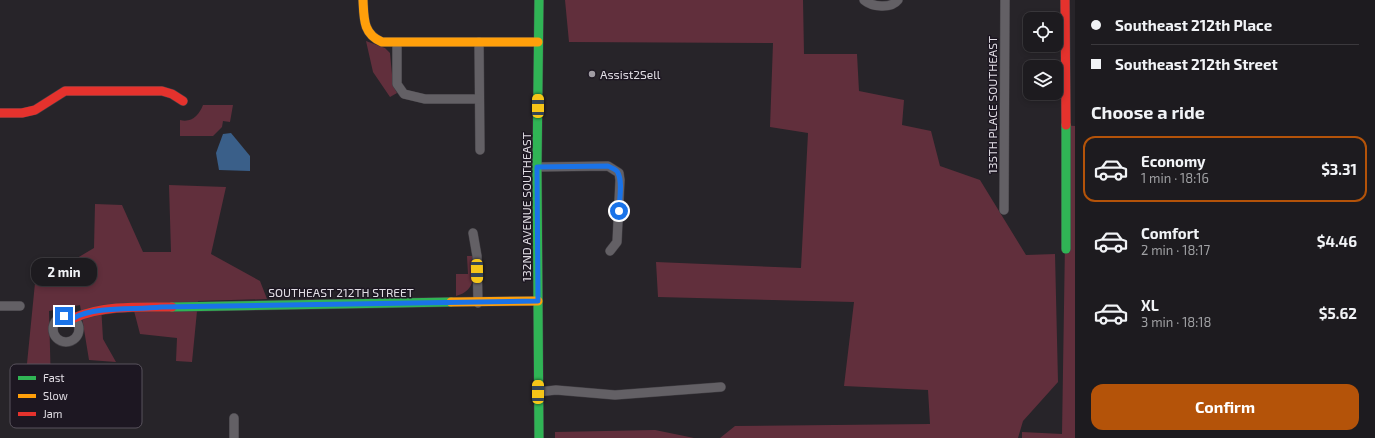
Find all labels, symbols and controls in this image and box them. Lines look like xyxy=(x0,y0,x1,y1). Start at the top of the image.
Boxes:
map controls xyxy=(1023,12,1063,100)
button: locate xyxy=(1023,12,1063,52)
text: Southeast 212th Place xyxy=(1115,16,1272,34)
street label: 135TH PLACE SOUTHEAST xyxy=(985,36,999,174)
text: Southeast 212th Street xyxy=(1115,55,1278,73)
button: layers xyxy=(1023,60,1063,100)
place label: Assist2Sell xyxy=(600,67,661,81)
marker: Assist2Sell xyxy=(587,69,597,79)
car xyxy=(532,94,544,118)
text: Choose a ride xyxy=(1091,101,1205,123)
street label: 132ND AVENUE SOUTHEAST xyxy=(519,132,533,282)
icon: car xyxy=(1093,151,1129,187)
text: Economy xyxy=(1141,152,1206,170)
text: $3.31 xyxy=(1321,160,1357,178)
text: 1 min · 18:16 xyxy=(1141,170,1209,186)
route start xyxy=(610,202,628,220)
icon: car xyxy=(1093,223,1129,259)
text: Comfort xyxy=(1141,224,1199,242)
text: $4.46 xyxy=(1317,232,1357,250)
text: 2 min · 18:17 xyxy=(1141,242,1210,258)
callout: 2 min xyxy=(31,258,97,286)
car xyxy=(471,259,483,283)
text: 2 min xyxy=(47,264,81,280)
street label: SOUTHEAST 212TH STREET xyxy=(268,285,414,299)
icon: car xyxy=(1093,295,1129,331)
text: XL xyxy=(1141,296,1159,314)
text: $5.62 xyxy=(1319,304,1357,322)
route end xyxy=(55,307,73,325)
text: 3 min · 18:18 xyxy=(1141,314,1211,330)
legend xyxy=(10,364,142,428)
text: Fast xyxy=(43,371,65,384)
car xyxy=(532,380,544,404)
button: Confirm xyxy=(1091,384,1359,430)
text: Slow xyxy=(43,389,68,402)
text: Jam xyxy=(43,407,62,420)

